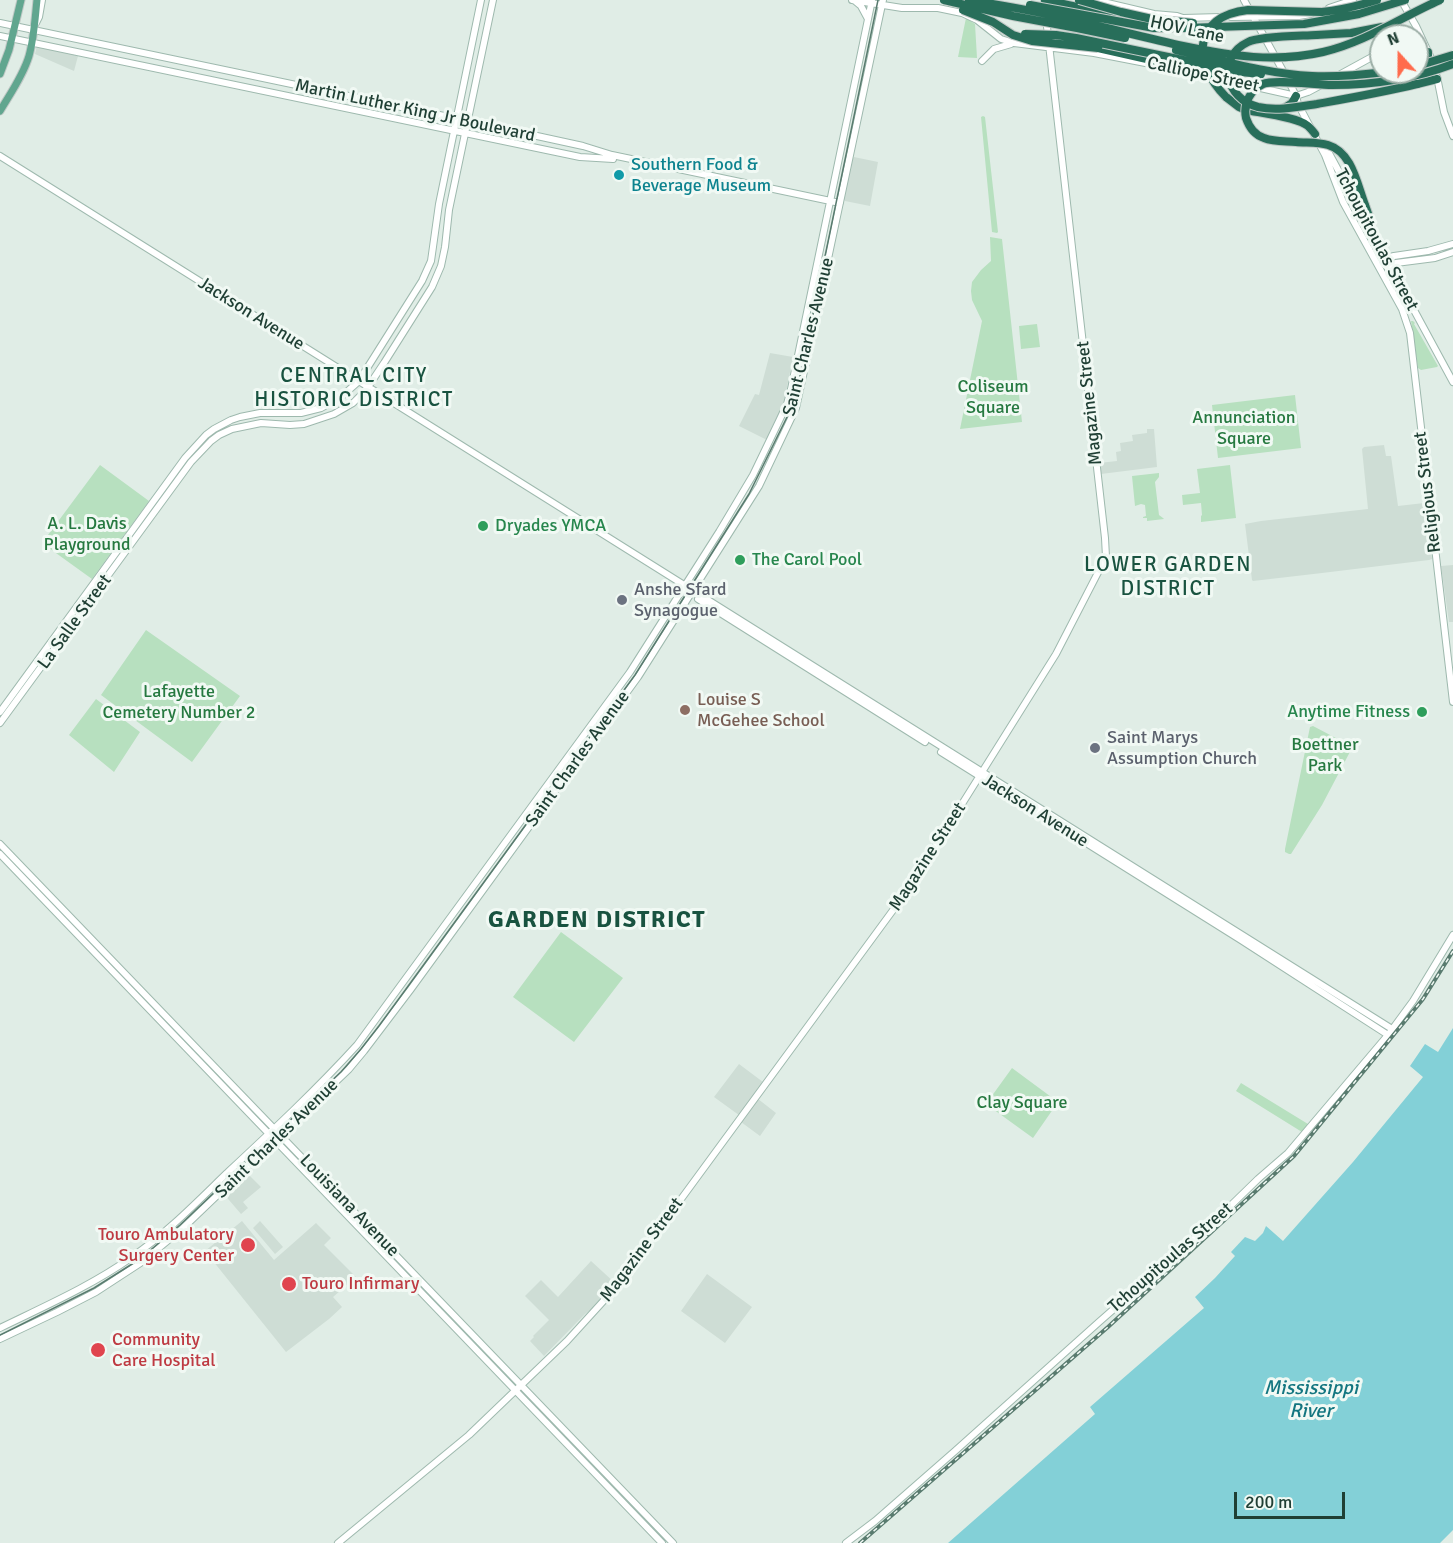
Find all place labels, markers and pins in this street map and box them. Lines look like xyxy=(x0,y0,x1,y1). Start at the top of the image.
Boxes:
place label: Southern Food & Beverage Museum xyxy=(631,154,771,196)
marker: Southern Food & Beverage Museum xyxy=(612,168,626,182)
place label: Dryades YMCA xyxy=(495,515,606,537)
marker: Dryades YMCA xyxy=(476,519,490,533)
place label: The Carol Pool xyxy=(752,549,862,571)
marker: The Carol Pool xyxy=(733,553,747,567)
place label: Anshe Sfard Synagogue xyxy=(634,579,727,622)
marker: Anshe Sfard Synagogue xyxy=(615,593,629,607)
place label: Louise S McGehee School xyxy=(697,689,825,732)
place label: Anytime Fitness xyxy=(1287,701,1410,723)
marker: Louise S McGehee School xyxy=(678,703,692,717)
marker: Anytime Fitness xyxy=(1415,705,1429,719)
place label: Saint Marys Assumption Church xyxy=(1107,727,1257,770)
marker: Saint Marys Assumption Church xyxy=(1088,741,1102,755)
place label: Touro Ambulatory Surgery Center xyxy=(98,1224,234,1266)
marker: Touro Ambulatory Surgery Center xyxy=(239,1236,257,1254)
place label: Touro Infirmary xyxy=(302,1273,419,1295)
marker: Touro Infirmary xyxy=(280,1275,298,1293)
place label: Community Care Hospital xyxy=(112,1329,216,1372)
marker: Community Care Hospital xyxy=(89,1341,107,1359)

